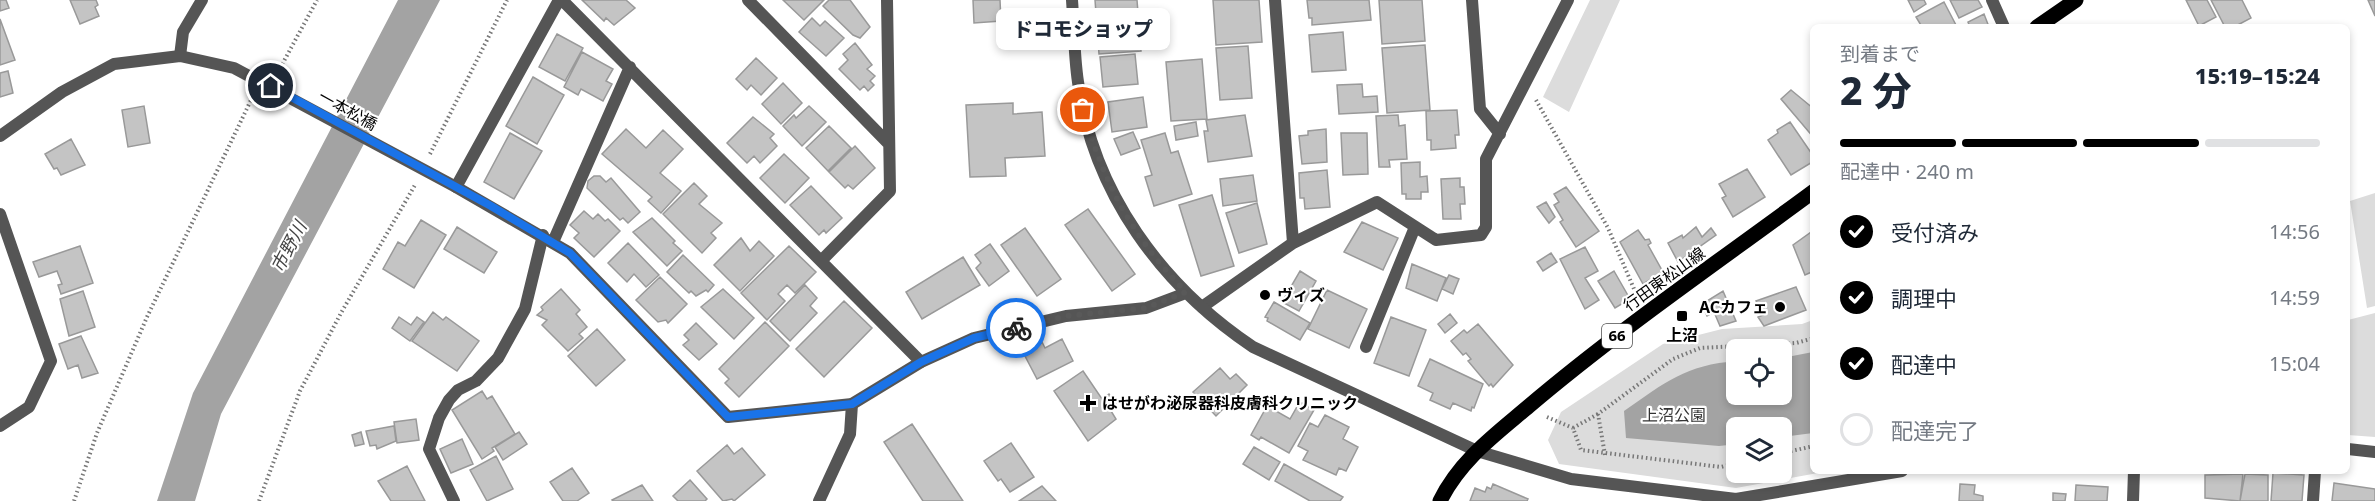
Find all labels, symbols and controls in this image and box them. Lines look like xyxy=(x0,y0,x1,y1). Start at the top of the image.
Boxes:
callout: ドコモショップ xyxy=(996,8,1170,50)
text: ドコモショップ xyxy=(1013,15,1153,42)
text: 到着まで xyxy=(1840,40,1920,67)
pin xyxy=(245,60,296,111)
text: 15:19–15:24 xyxy=(2195,60,2320,90)
text: 2 分 xyxy=(1840,63,1912,116)
icon: home xyxy=(254,69,287,102)
pin xyxy=(1057,84,1108,135)
street label: 一本松橋 xyxy=(315,85,381,135)
icon: bag xyxy=(1066,93,1099,126)
text: 配達中 · 240 m xyxy=(1840,158,1974,185)
water label: 市野川 xyxy=(265,215,312,276)
icon: check xyxy=(1840,215,1873,248)
text: 受付済み xyxy=(1891,217,1979,247)
text: 14:56 xyxy=(2269,218,2320,245)
street label: 行田東松山線 xyxy=(1619,242,1709,316)
icon: check xyxy=(1840,281,1873,314)
text: 調理中 xyxy=(1891,283,1957,313)
place label: ヴィズ xyxy=(1277,284,1325,306)
text: 14:59 xyxy=(2269,284,2320,311)
marker: ヴィズ xyxy=(1258,288,1272,302)
place label: ACカフェ xyxy=(1699,296,1768,318)
courier xyxy=(986,298,1046,358)
marker: ACカフェ xyxy=(1773,300,1787,314)
marker: 上沼 xyxy=(1675,309,1689,323)
icon: bike xyxy=(1000,312,1033,345)
road number: 66 xyxy=(1602,324,1632,348)
place label: 上沼 xyxy=(1666,324,1698,346)
map controls xyxy=(1726,339,1792,483)
button: locate xyxy=(1726,339,1792,405)
icon: check xyxy=(1840,347,1873,380)
text: 配達中 xyxy=(1891,349,1957,379)
text: 15:04 xyxy=(2269,350,2320,377)
place label: はせがわ泌尿器科皮膚科クリニック xyxy=(1102,392,1358,414)
marker: はせがわ泌尿器科皮膚科クリニック xyxy=(1079,394,1097,412)
park label: 上沼公園 xyxy=(1642,404,1706,426)
text: 配達完了 xyxy=(1891,415,1979,445)
button: layers xyxy=(1726,417,1792,483)

